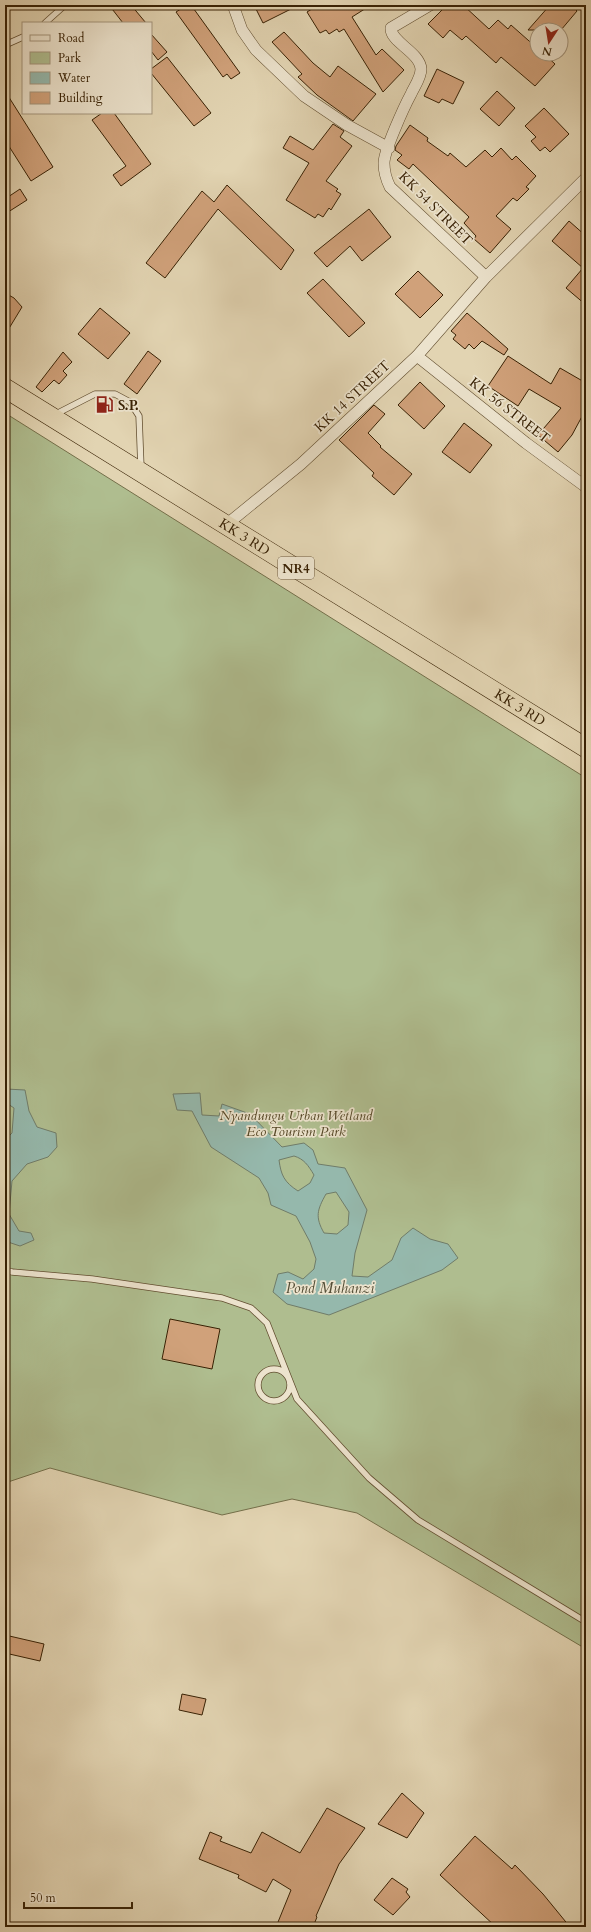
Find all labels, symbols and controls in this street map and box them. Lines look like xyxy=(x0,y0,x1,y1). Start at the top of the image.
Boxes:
legend xyxy=(22,22,152,114)
north arrow xyxy=(529,22,569,62)
text: Road xyxy=(58,30,85,46)
text: N xyxy=(540,43,553,60)
text: Park xyxy=(58,50,82,66)
text: Water xyxy=(57,70,91,86)
text: Building xyxy=(58,90,103,106)
street label: KK 54 STREET xyxy=(395,167,477,249)
street label: KK 14 STREET xyxy=(310,356,394,436)
street label: KK 56 STREET xyxy=(466,373,554,448)
fuel station icon: S.P. xyxy=(95,395,115,415)
place label: S.P. xyxy=(118,396,139,415)
street label: KK 3 RD xyxy=(215,514,274,560)
road number: NR4 xyxy=(278,557,314,579)
street label: KK 3 RD xyxy=(491,685,549,731)
park label: Nyandungu Urban Wetland Eco Tourism Park xyxy=(220,1106,374,1141)
water label: Pond Muhanzi xyxy=(286,1278,375,1298)
scale bar xyxy=(24,1884,132,1910)
text: 50 m xyxy=(30,1890,57,1906)

